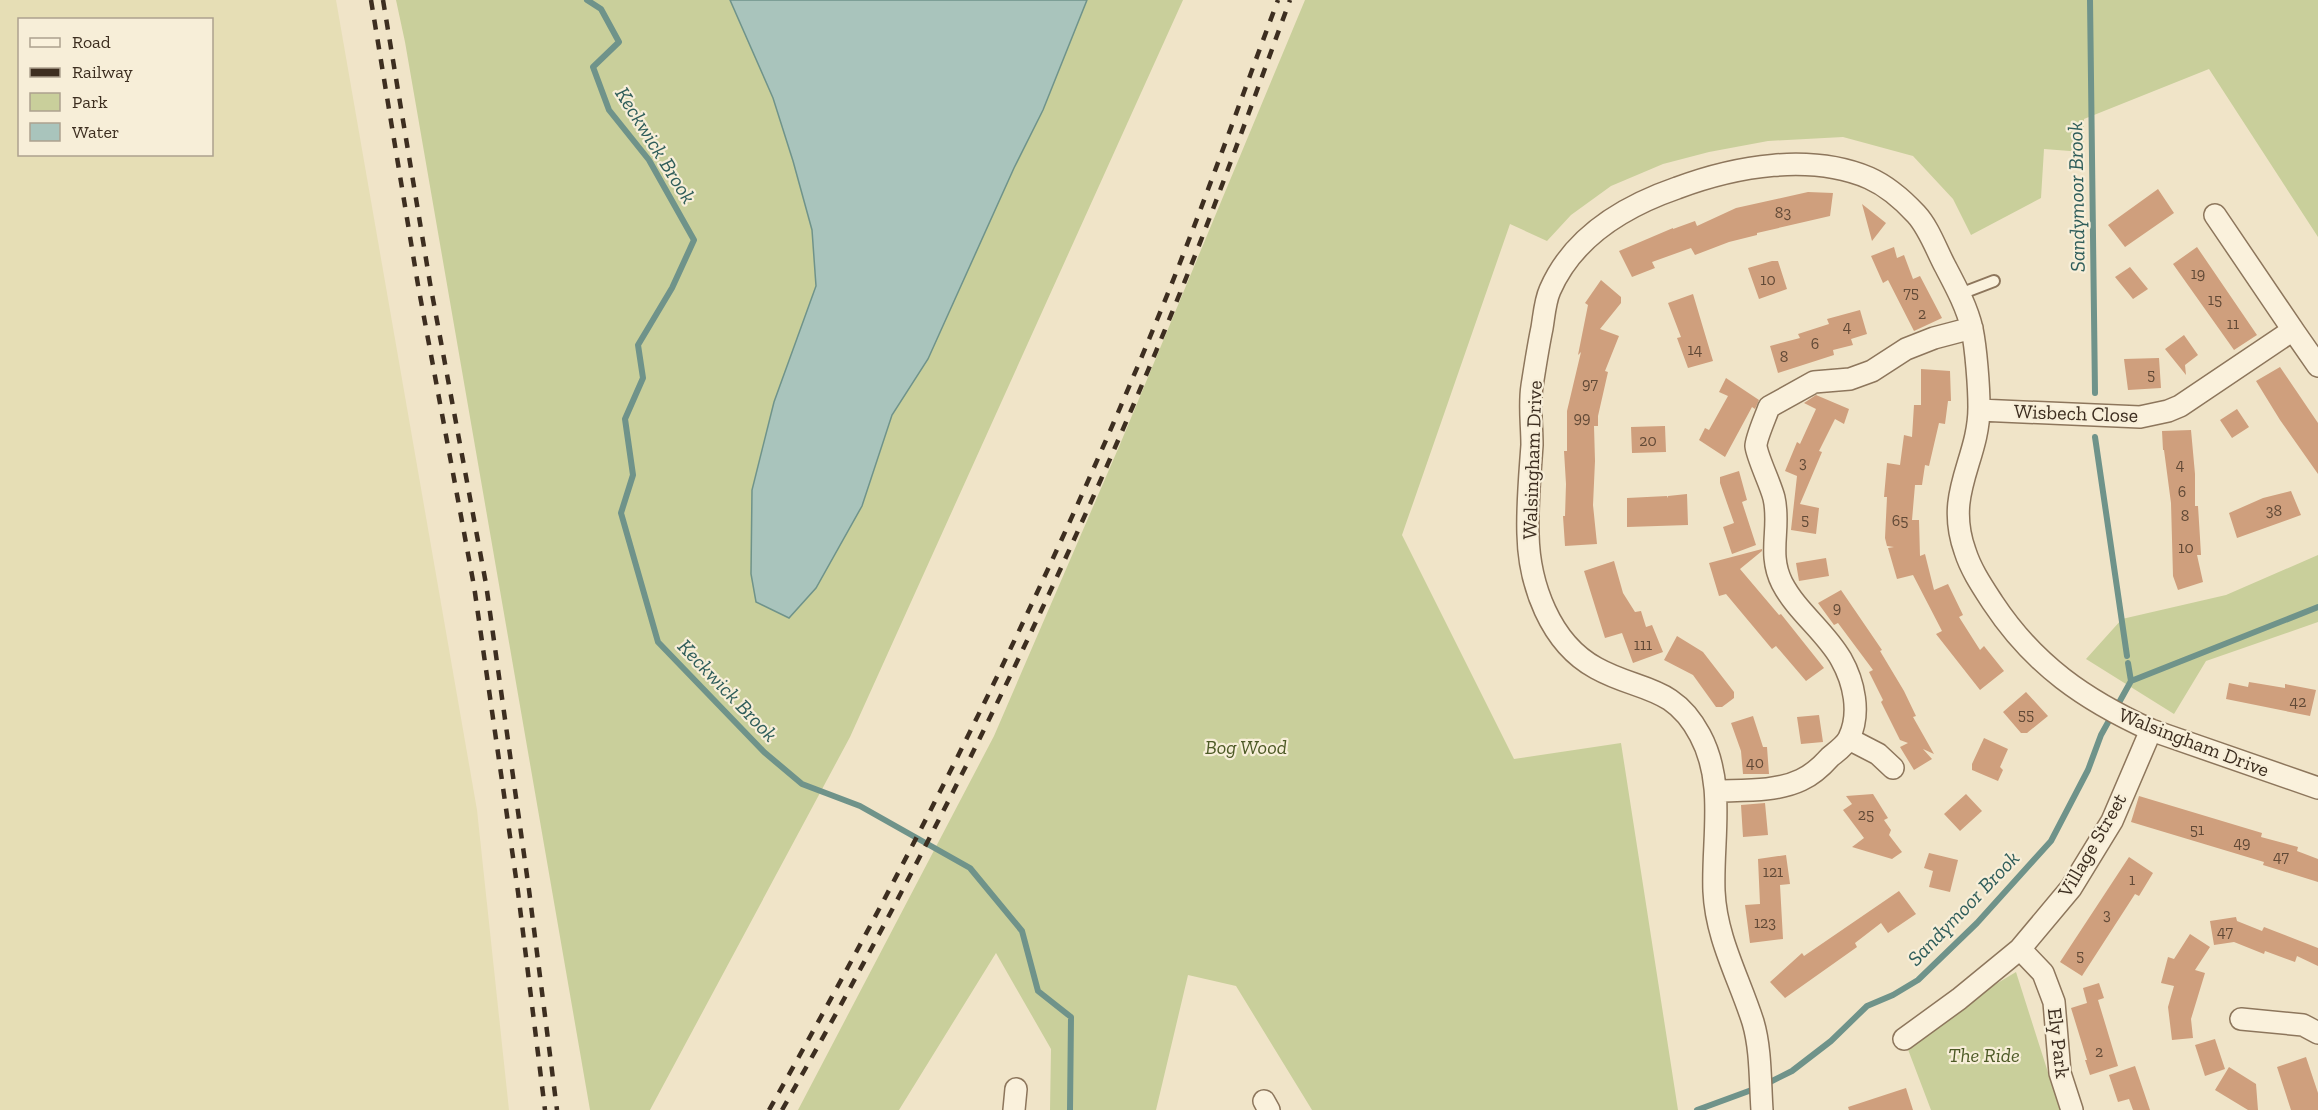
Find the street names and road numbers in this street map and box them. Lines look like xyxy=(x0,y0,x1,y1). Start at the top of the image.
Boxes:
street label: Walsingham Drive xyxy=(1517,380,1547,540)
street label: Wisbech Close xyxy=(2014,399,2138,427)
street label: Walsingham Drive xyxy=(2115,702,2273,782)
street label: Village Street xyxy=(2052,788,2132,902)
street label: Ely Park xyxy=(2043,1006,2075,1080)

